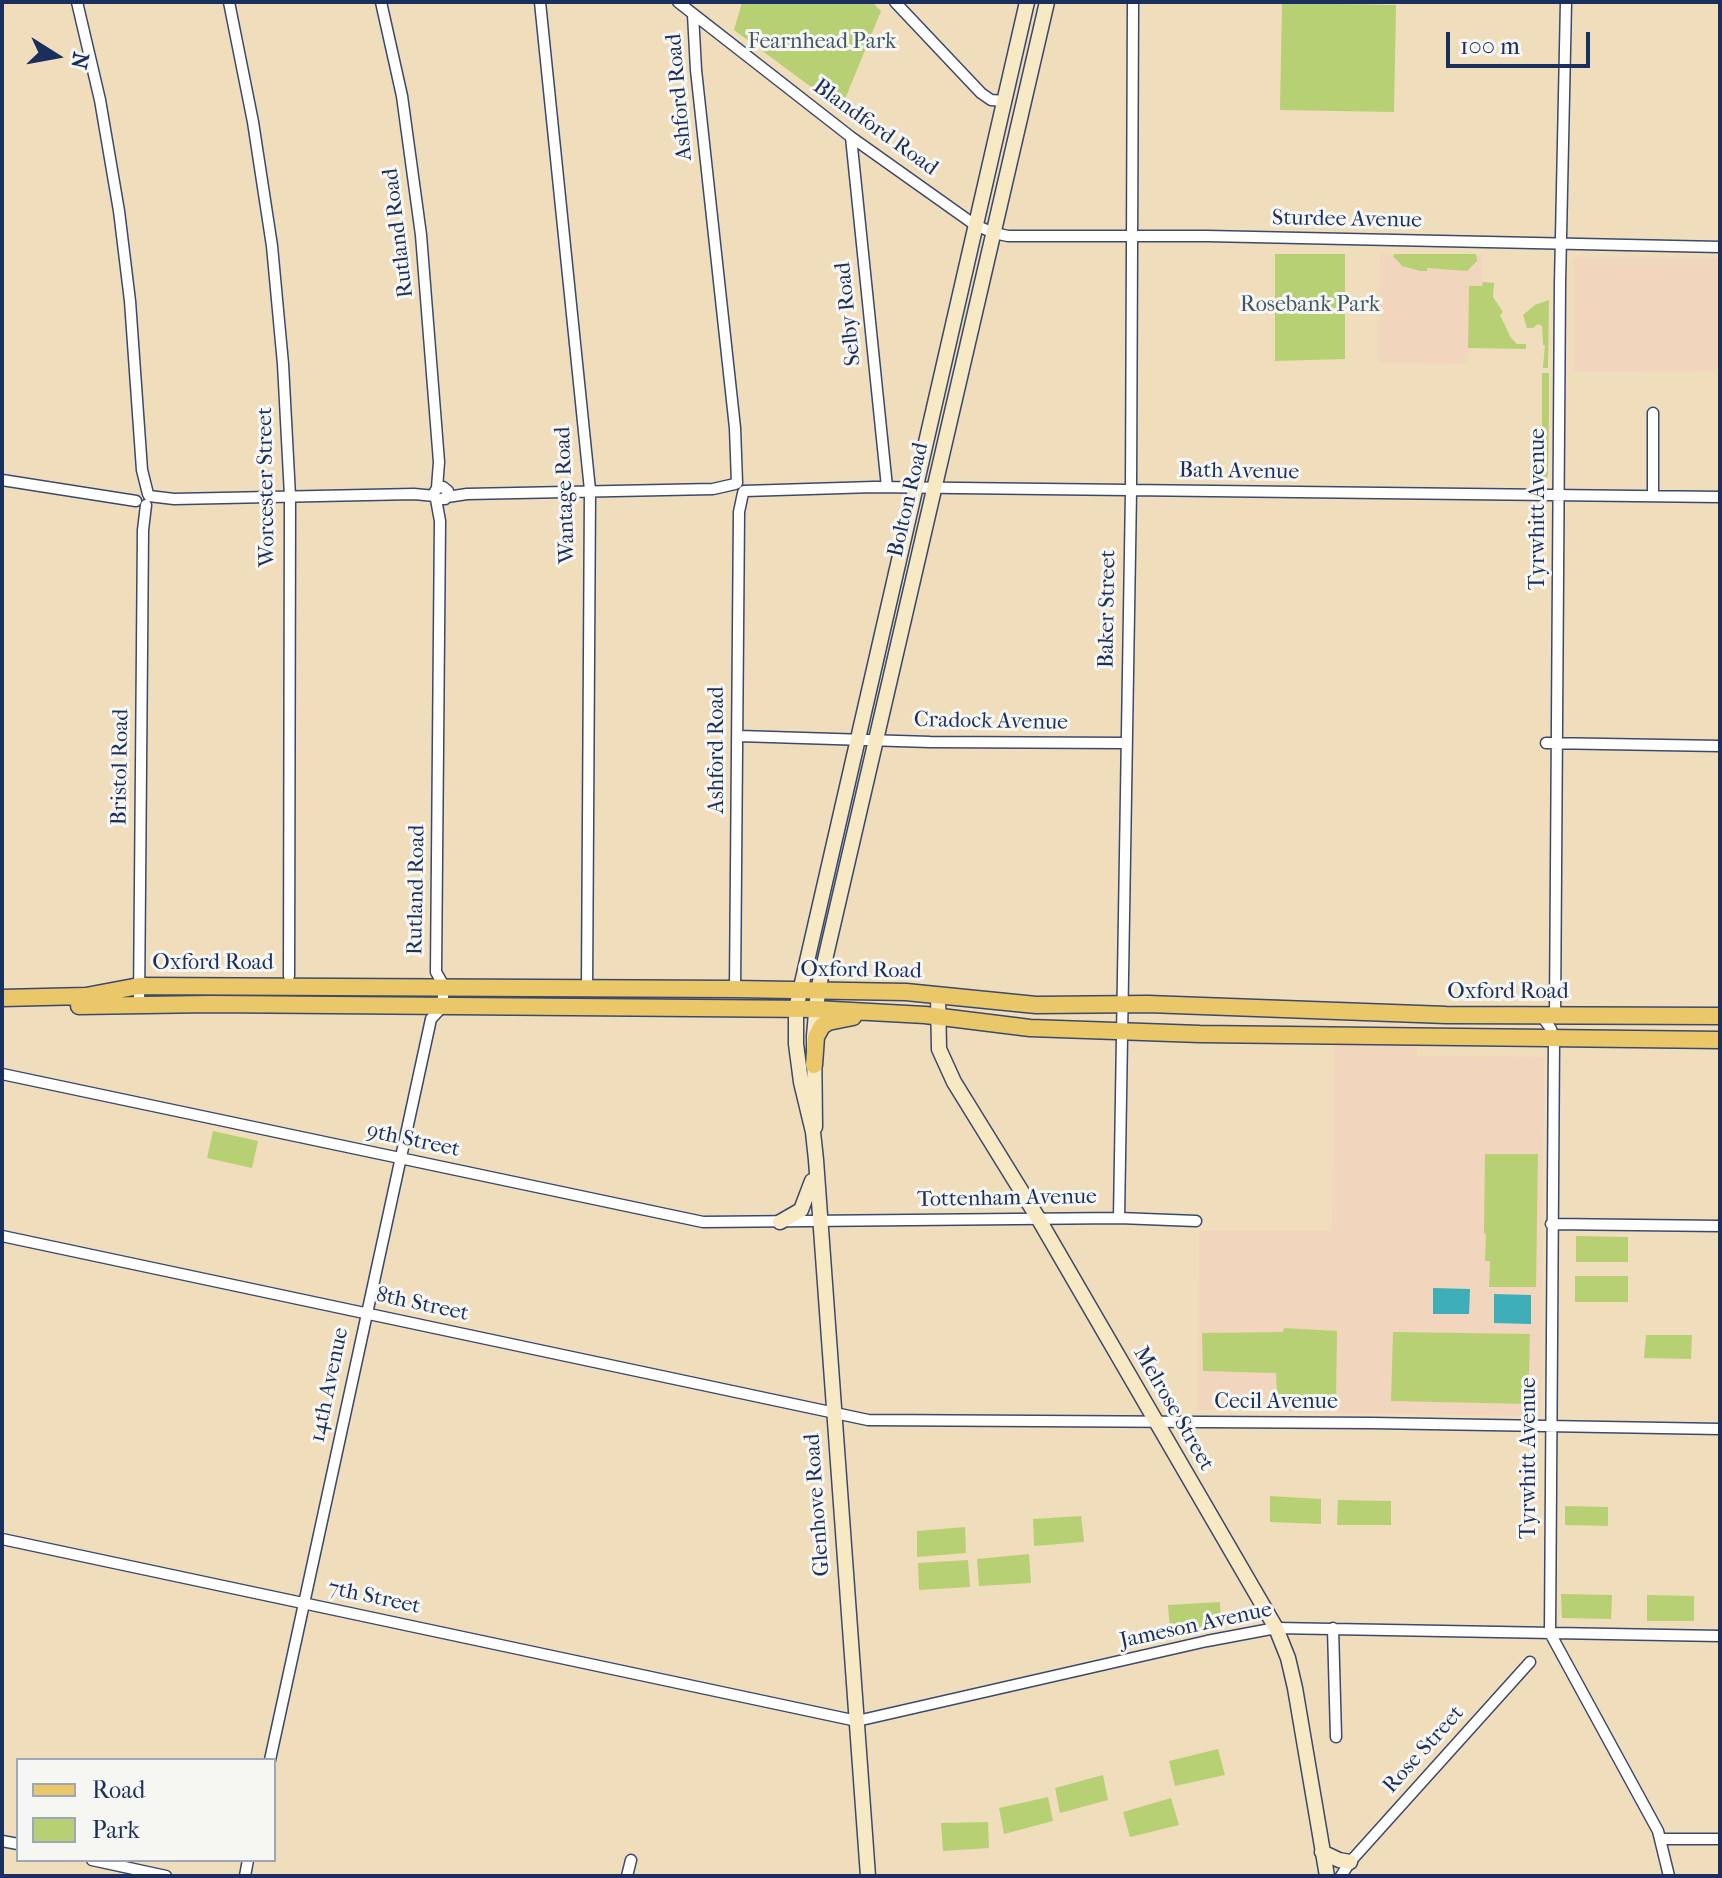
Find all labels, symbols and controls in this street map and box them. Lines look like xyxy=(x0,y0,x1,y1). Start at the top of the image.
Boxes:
north arrow xyxy=(16,16,96,96)
scale bar xyxy=(1450,16,1594,66)
park label: Fearnhead Park xyxy=(748,30,896,56)
street label: Ashford Road xyxy=(661,32,699,162)
text: 100 m xyxy=(1460,32,1520,60)
text: N xyxy=(65,50,94,71)
street label: Blandford Road xyxy=(807,74,943,182)
street label: Rutland Road xyxy=(378,167,420,299)
street label: Sturdee Avenue xyxy=(1272,205,1422,235)
street label: Selby Road xyxy=(830,261,868,367)
park label: Rosebank Park xyxy=(1240,293,1380,319)
street label: Worcester Street xyxy=(252,407,282,567)
street label: Wantage Road xyxy=(550,426,582,564)
street label: Tyrwhitt Avenue xyxy=(1526,428,1552,590)
street label: Bolton Road xyxy=(883,440,935,560)
street label: Bath Avenue xyxy=(1179,458,1299,486)
street label: Baker Street xyxy=(1094,550,1122,668)
street label: Ashford Road xyxy=(705,686,731,814)
street label: Cradock Avenue xyxy=(914,707,1068,737)
street label: Bristol Road xyxy=(107,708,135,826)
street label: Rutland Road xyxy=(403,825,431,955)
street label: Oxford Road xyxy=(152,951,274,977)
street label: Oxford Road xyxy=(800,957,922,985)
street label: Oxford Road xyxy=(1447,980,1569,1006)
street label: 9th Street xyxy=(364,1118,462,1164)
street label: Tottenham Avenue xyxy=(917,1184,1097,1214)
street label: 8th Street xyxy=(373,1282,471,1328)
street label: 14th Avenue xyxy=(305,1325,355,1445)
street label: Melrose Street xyxy=(1127,1342,1219,1476)
street label: Tyrwhitt Avenue xyxy=(1517,1377,1543,1539)
street label: Cecil Avenue xyxy=(1214,1390,1338,1416)
street label: Glenhove Road xyxy=(800,1433,836,1577)
street label: 7th Street xyxy=(325,1575,423,1621)
street label: Jameson Avenue xyxy=(1118,1597,1274,1655)
street label: Rose Street xyxy=(1378,1701,1470,1799)
legend xyxy=(16,1758,276,1862)
text: Road xyxy=(92,1776,145,1804)
text: Park xyxy=(92,1816,140,1844)

